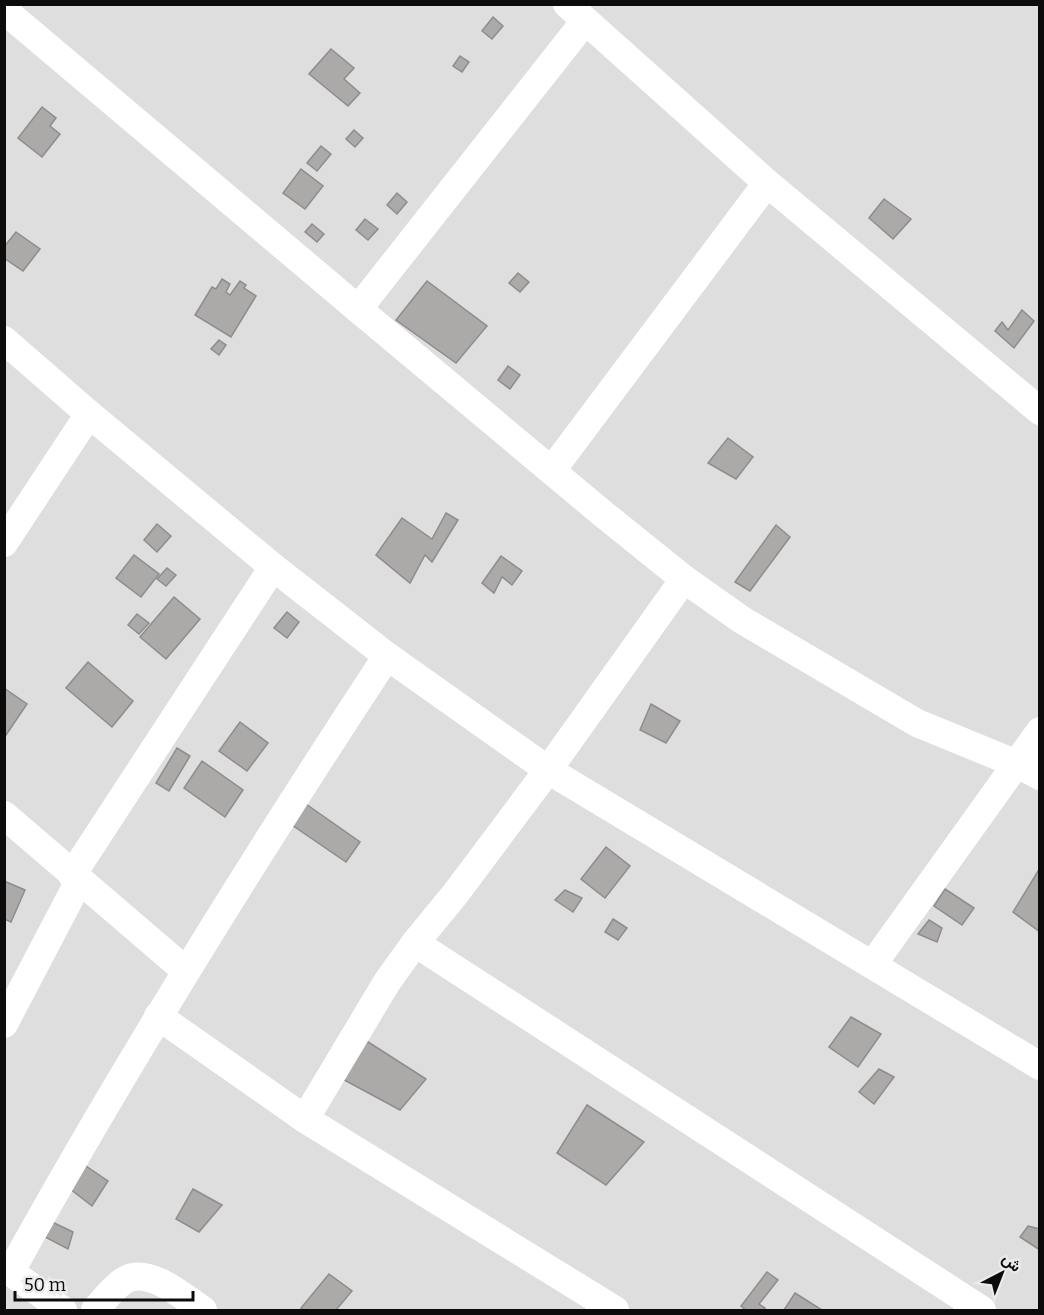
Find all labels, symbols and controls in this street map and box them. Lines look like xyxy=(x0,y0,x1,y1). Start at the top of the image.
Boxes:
north arrow xyxy=(972,1243,1032,1303)
text: ش xyxy=(998,1249,1025,1276)
scale bar xyxy=(15,1264,194,1302)
text: 50 m xyxy=(24,1274,66,1296)

